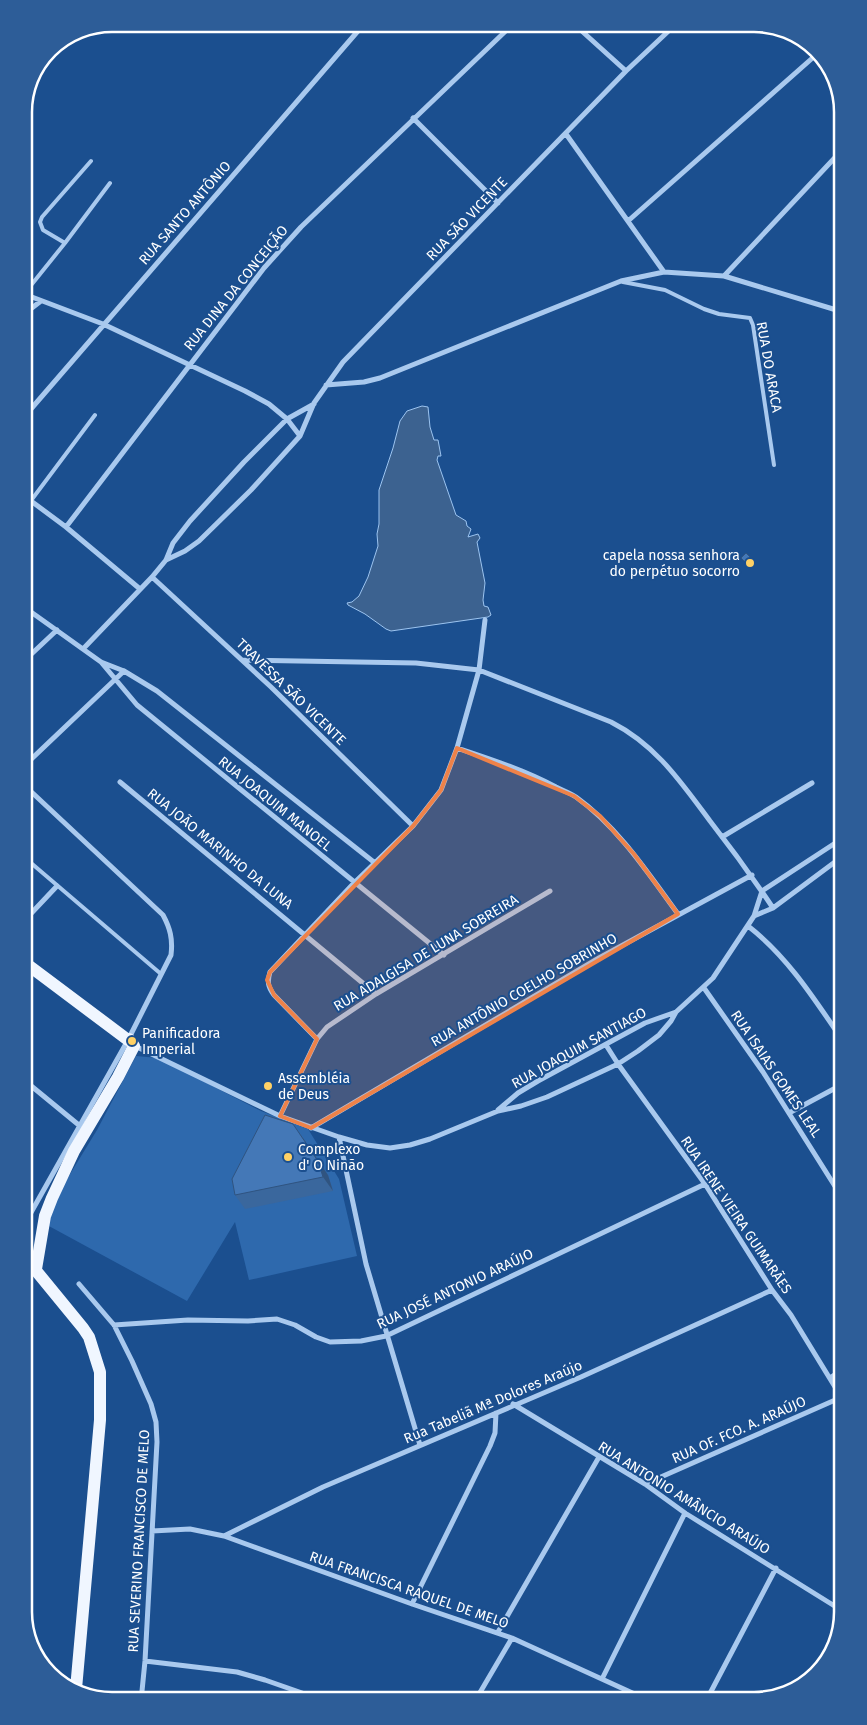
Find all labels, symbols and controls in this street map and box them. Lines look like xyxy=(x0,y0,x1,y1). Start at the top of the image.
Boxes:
street label: RUA SANTO ANTÔNIO xyxy=(135,157,235,268)
street label: RUA SÃO VICENTE xyxy=(423,174,511,264)
street label: RUA DINA DA CONCEIÇÃO xyxy=(180,222,292,354)
street label: RUA DO ARACA xyxy=(753,320,785,414)
place label: capela nossa senhora do perpétuo socorro xyxy=(603,547,740,580)
marker: capela nossa senhora do perpétuo socorro xyxy=(744,557,756,569)
street label: TRAVESSA SÃO VICENTE xyxy=(233,635,349,749)
street label: RUA JOAQUIM MANOEL xyxy=(215,753,335,855)
street label: RUA JOÃO MARINHO DA LUNA xyxy=(144,785,296,913)
street label: RUA ADALGISA DE LUNA SOBREIRA xyxy=(331,891,521,1015)
street label: RUA ANTÔNIO COELHO SOBRINHO xyxy=(427,929,620,1050)
street label: RUA JOAQUIM SANTIAGO xyxy=(509,1004,649,1092)
street label: RUA ISAIAS GOMES LEAL xyxy=(727,1007,825,1141)
place label: Panificadora Imperial xyxy=(142,1025,220,1058)
marker: Panificadora Imperial xyxy=(126,1035,138,1047)
place label: Assembléia de Deus xyxy=(278,1070,350,1103)
marker: Assembléia de Deus xyxy=(262,1080,274,1092)
street label: RUA IRENE VIEIRA GUIMARÃES xyxy=(677,1133,795,1297)
place label: Complexo d' O Ninão xyxy=(298,1141,364,1174)
marker: Complexo d' O Ninão xyxy=(282,1151,294,1163)
street label: RUA JOSÉ ANTONIO ARAÚJO xyxy=(374,1244,536,1333)
street label: Rua Tabeliã Mª Dolores Araújo xyxy=(401,1357,585,1447)
street label: RUA OF. FCO. A. ARAÚJO xyxy=(669,1392,809,1467)
street label: RUA SEVERINO FRANCISCO DE MELO xyxy=(125,1429,153,1653)
street label: RUA ANTONIO AMÂNCIO ARAÚJO xyxy=(595,1437,774,1558)
street label: RUA FRANCISCA RAQUEL DE MELO xyxy=(307,1548,511,1632)

